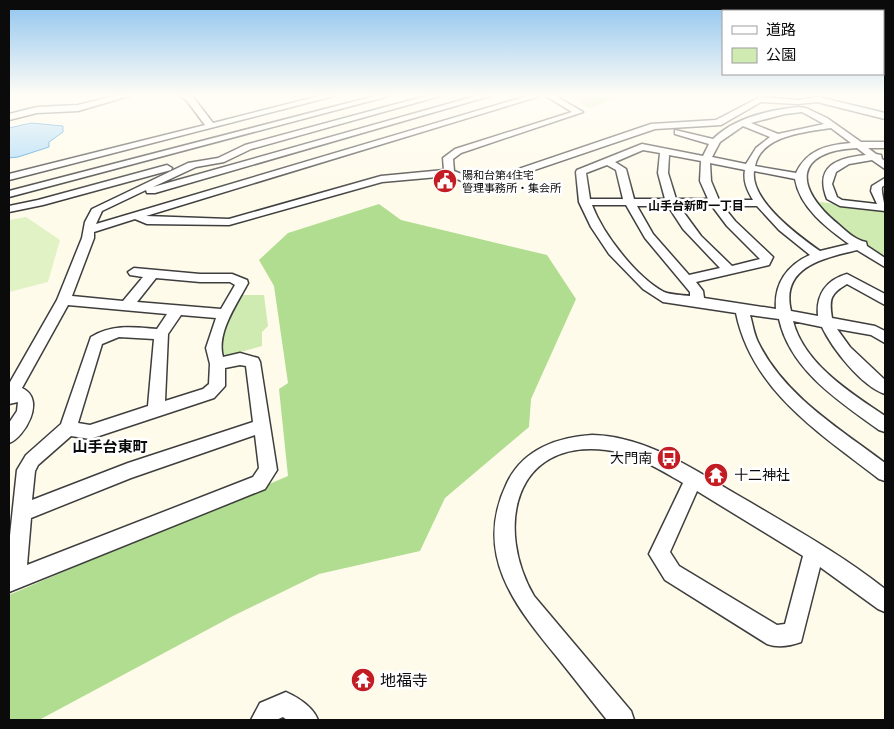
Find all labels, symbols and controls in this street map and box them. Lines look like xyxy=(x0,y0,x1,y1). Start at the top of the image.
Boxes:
legend xyxy=(722,10,884,75)
text: 道路 xyxy=(766,19,796,39)
text: 公園 xyxy=(766,44,796,64)
public building icon: 陽和台第4住宅 管理事務所・集会所 xyxy=(432,168,458,194)
place label: 陽和台第4住宅 管理事務所・集会所 xyxy=(462,168,562,195)
district label: 山手台新町一丁目 xyxy=(648,198,744,213)
district label: 山手台東町 xyxy=(72,436,148,456)
bus stop icon: 大門南 xyxy=(656,445,682,471)
place label: 大門南 xyxy=(610,448,652,467)
temple icon: 十二神社 xyxy=(703,462,729,488)
place label: 十二神社 xyxy=(734,465,790,484)
temple icon: 地福寺 xyxy=(350,667,376,693)
place label: 地福寺 xyxy=(380,669,428,691)

